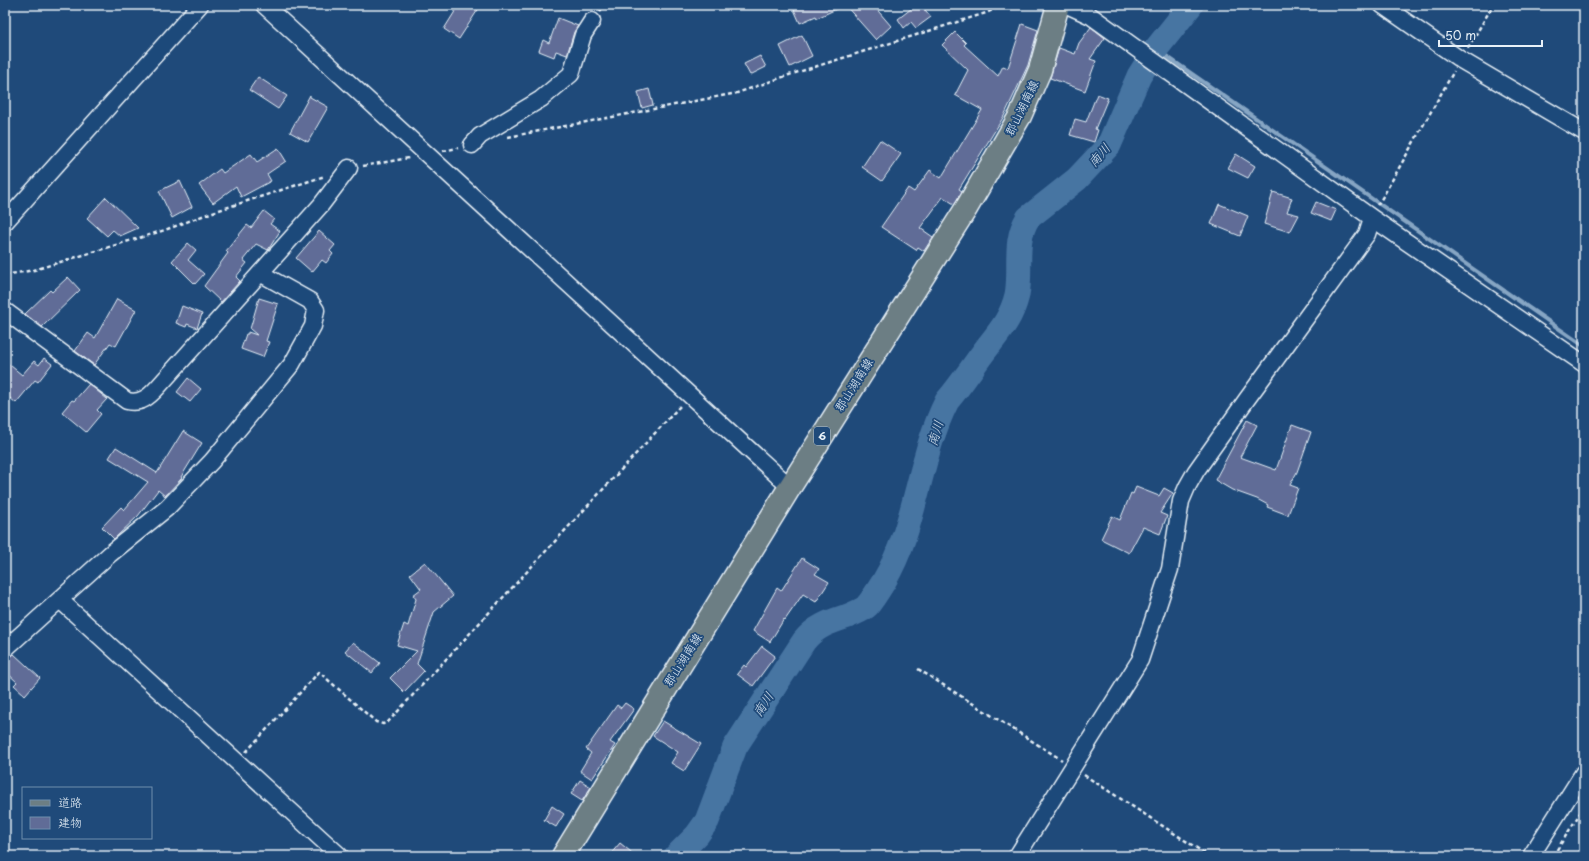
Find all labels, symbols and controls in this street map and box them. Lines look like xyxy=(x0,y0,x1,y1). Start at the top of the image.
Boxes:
scale bar xyxy=(1439,22,1542,48)
text: 50 m xyxy=(1445,26,1476,44)
street label: 郡山湖南線 xyxy=(1000,77,1042,138)
water label: 南川 xyxy=(1083,139,1114,171)
street label: 郡山湖南線 xyxy=(830,354,877,415)
water label: 南川 xyxy=(922,418,947,448)
road number: 6 xyxy=(814,427,830,445)
street label: 郡山湖南線 xyxy=(659,629,706,690)
water label: 南川 xyxy=(748,688,778,720)
legend xyxy=(22,787,152,839)
text: 道路 xyxy=(58,793,82,811)
text: 建物 xyxy=(58,813,82,831)

